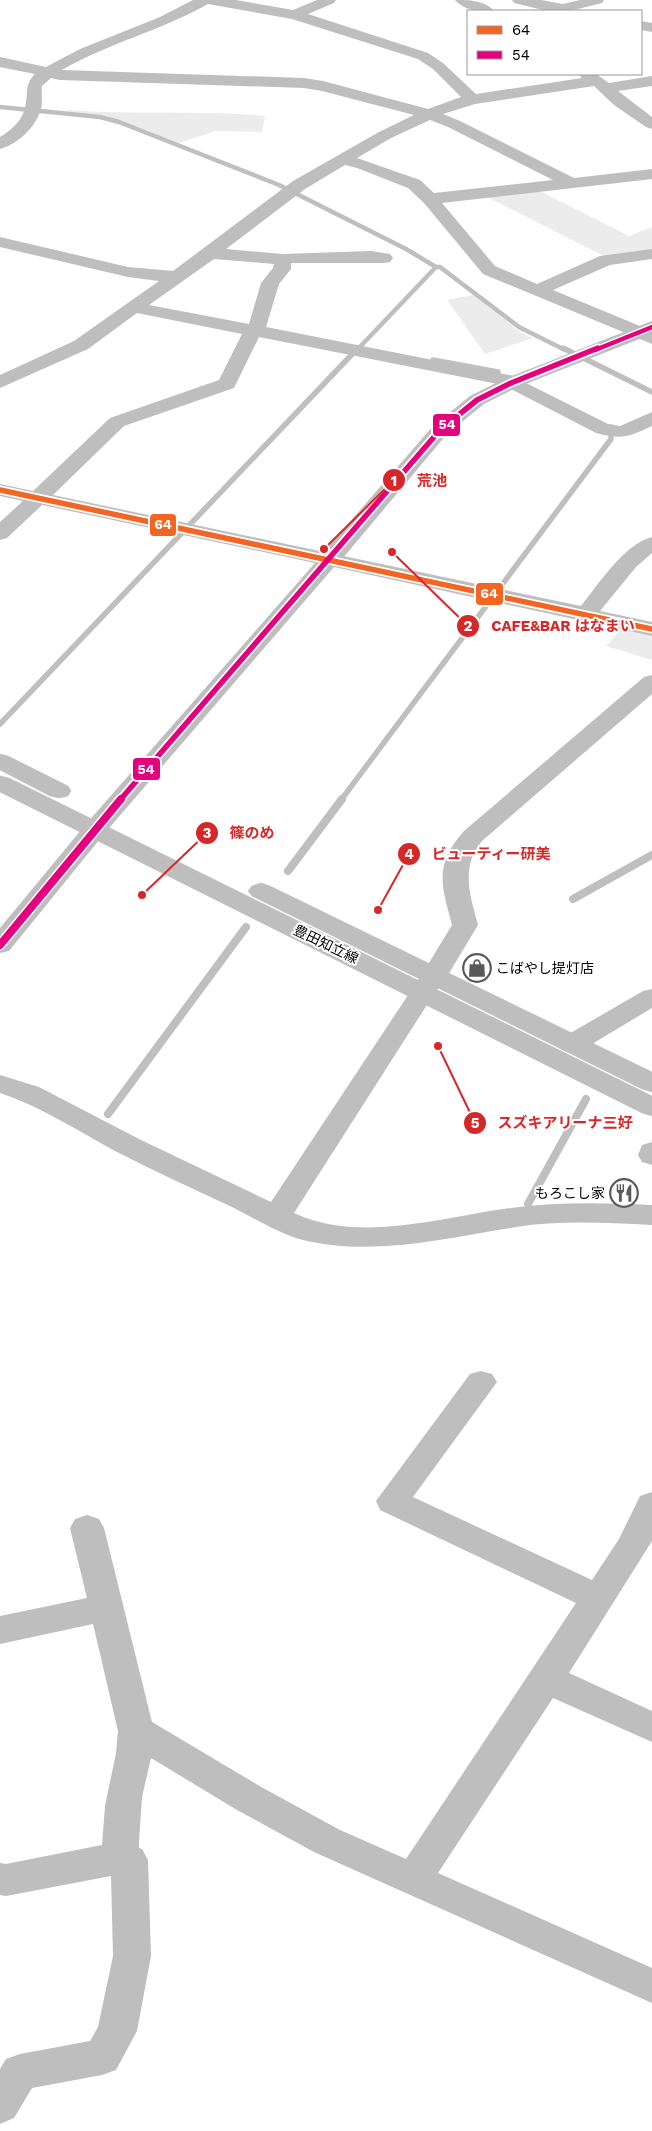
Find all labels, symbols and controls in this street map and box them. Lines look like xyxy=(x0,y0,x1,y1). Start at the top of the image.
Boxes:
legend xyxy=(467,10,642,75)
text: 64 xyxy=(512,21,530,39)
text: 54 xyxy=(512,46,530,64)
line badge: 54 xyxy=(432,413,461,437)
text: 54 xyxy=(438,416,456,432)
callout: 荒池 xyxy=(382,465,457,495)
text: 1 xyxy=(391,472,397,490)
text: 荒池 xyxy=(417,472,447,490)
line badge: 64 xyxy=(149,513,177,537)
text: 64 xyxy=(154,516,172,532)
line badge: 64 xyxy=(475,582,504,606)
text: 64 xyxy=(480,585,498,601)
callout: CAFE&BAR はなまい xyxy=(456,611,644,641)
text: 2 xyxy=(464,617,473,635)
text: CAFE&BAR はなまい xyxy=(491,617,635,635)
line badge: 54 xyxy=(132,757,161,781)
text: 54 xyxy=(137,761,155,777)
callout: 篠のめ xyxy=(195,818,285,848)
text: 3 xyxy=(203,824,212,842)
text: 篠のめ xyxy=(229,824,275,842)
callout: ビューティー研美 xyxy=(396,839,561,869)
text: 4 xyxy=(404,845,414,863)
text: ビューティー研美 xyxy=(431,845,551,863)
street label: 豊田知立線 xyxy=(291,921,361,967)
shop icon: こばやし提灯店 xyxy=(462,953,492,983)
place label: こばやし提灯店 xyxy=(496,960,594,976)
callout: スズキアリーナ三好 xyxy=(462,1108,642,1138)
text: 5 xyxy=(471,1114,480,1132)
text: スズキアリーナ三好 xyxy=(497,1114,633,1132)
restaurant icon: もろこし家 xyxy=(609,1178,639,1208)
place label: もろこし家 xyxy=(535,1185,605,1201)

